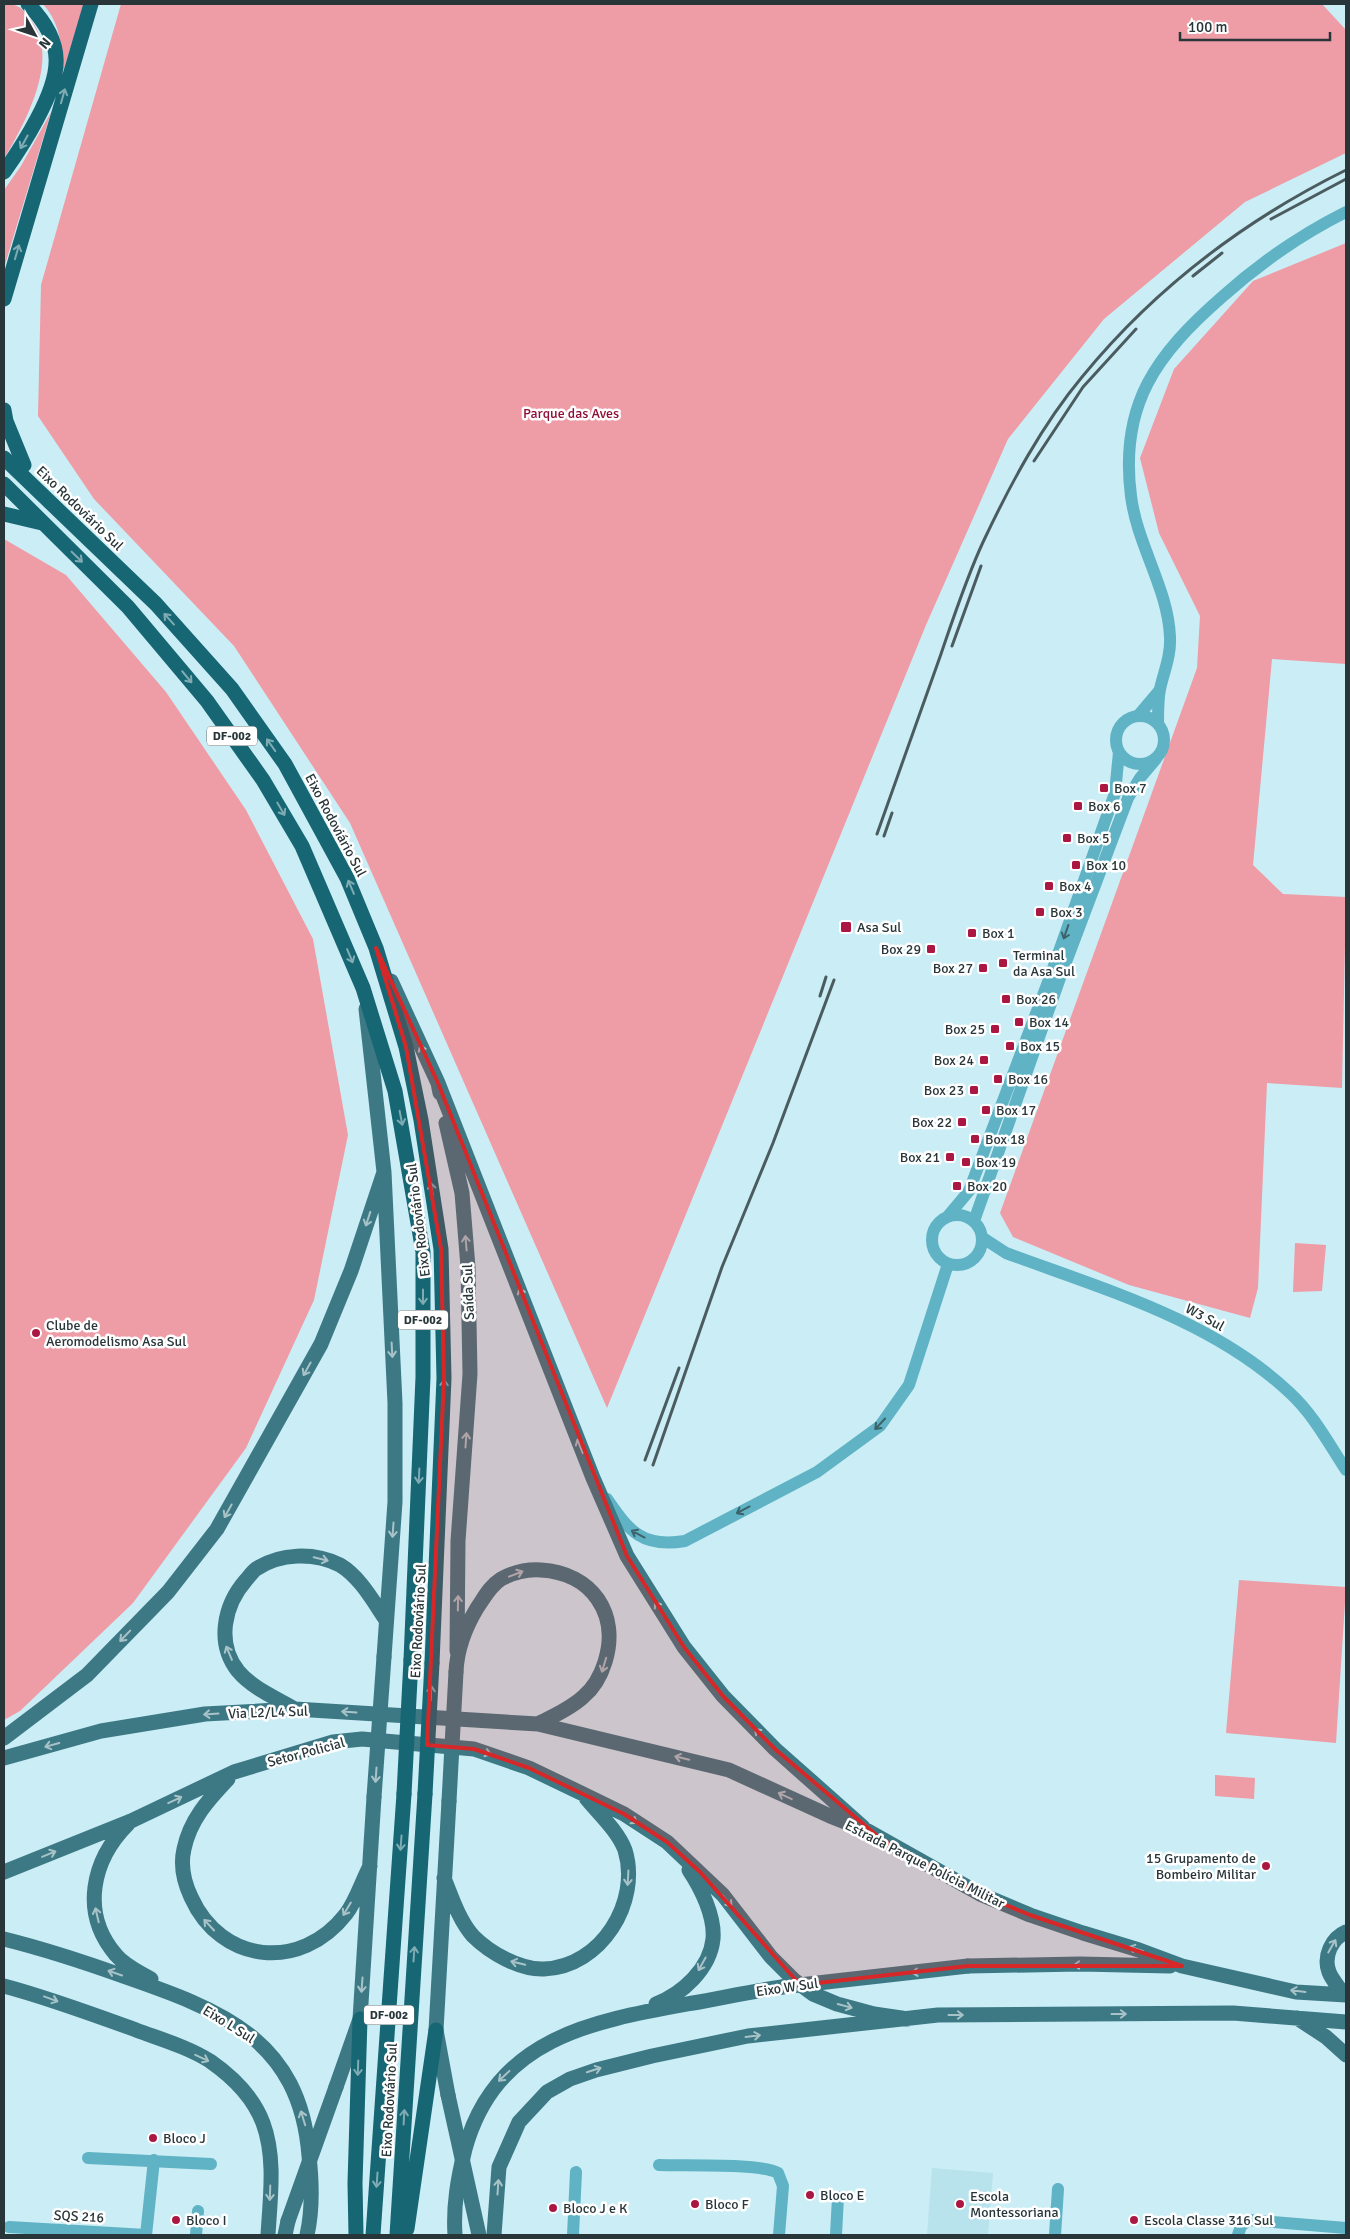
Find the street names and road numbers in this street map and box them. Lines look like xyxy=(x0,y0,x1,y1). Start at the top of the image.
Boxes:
street label: Eixo Rodoviário Sul xyxy=(33,463,127,554)
road number: DF-002 xyxy=(207,726,257,746)
street label: Eixo Rodoviário Sul xyxy=(301,771,370,880)
street label: Eixo Rodoviário Sul xyxy=(403,1162,434,1278)
street label: Saída Sul xyxy=(459,1264,478,1320)
street label: W3 Sul xyxy=(1182,1300,1227,1335)
road number: DF-002 xyxy=(398,1310,448,1330)
street label: Eixo Rodoviário Sul xyxy=(407,1563,430,1679)
street label: Via L2/L4 Sul xyxy=(228,1703,308,1722)
street label: Setor Policial xyxy=(266,1734,347,1771)
street label: Estrada Parque Polícia Militar xyxy=(842,1817,1008,1913)
street label: Eixo W Sul xyxy=(755,1975,819,2000)
street label: Eixo L Sul xyxy=(200,2002,258,2047)
road number: DF-002 xyxy=(364,2006,414,2024)
street label: Eixo Rodoviário Sul xyxy=(378,2042,401,2158)
street label: SQS 216 xyxy=(53,2207,105,2226)

